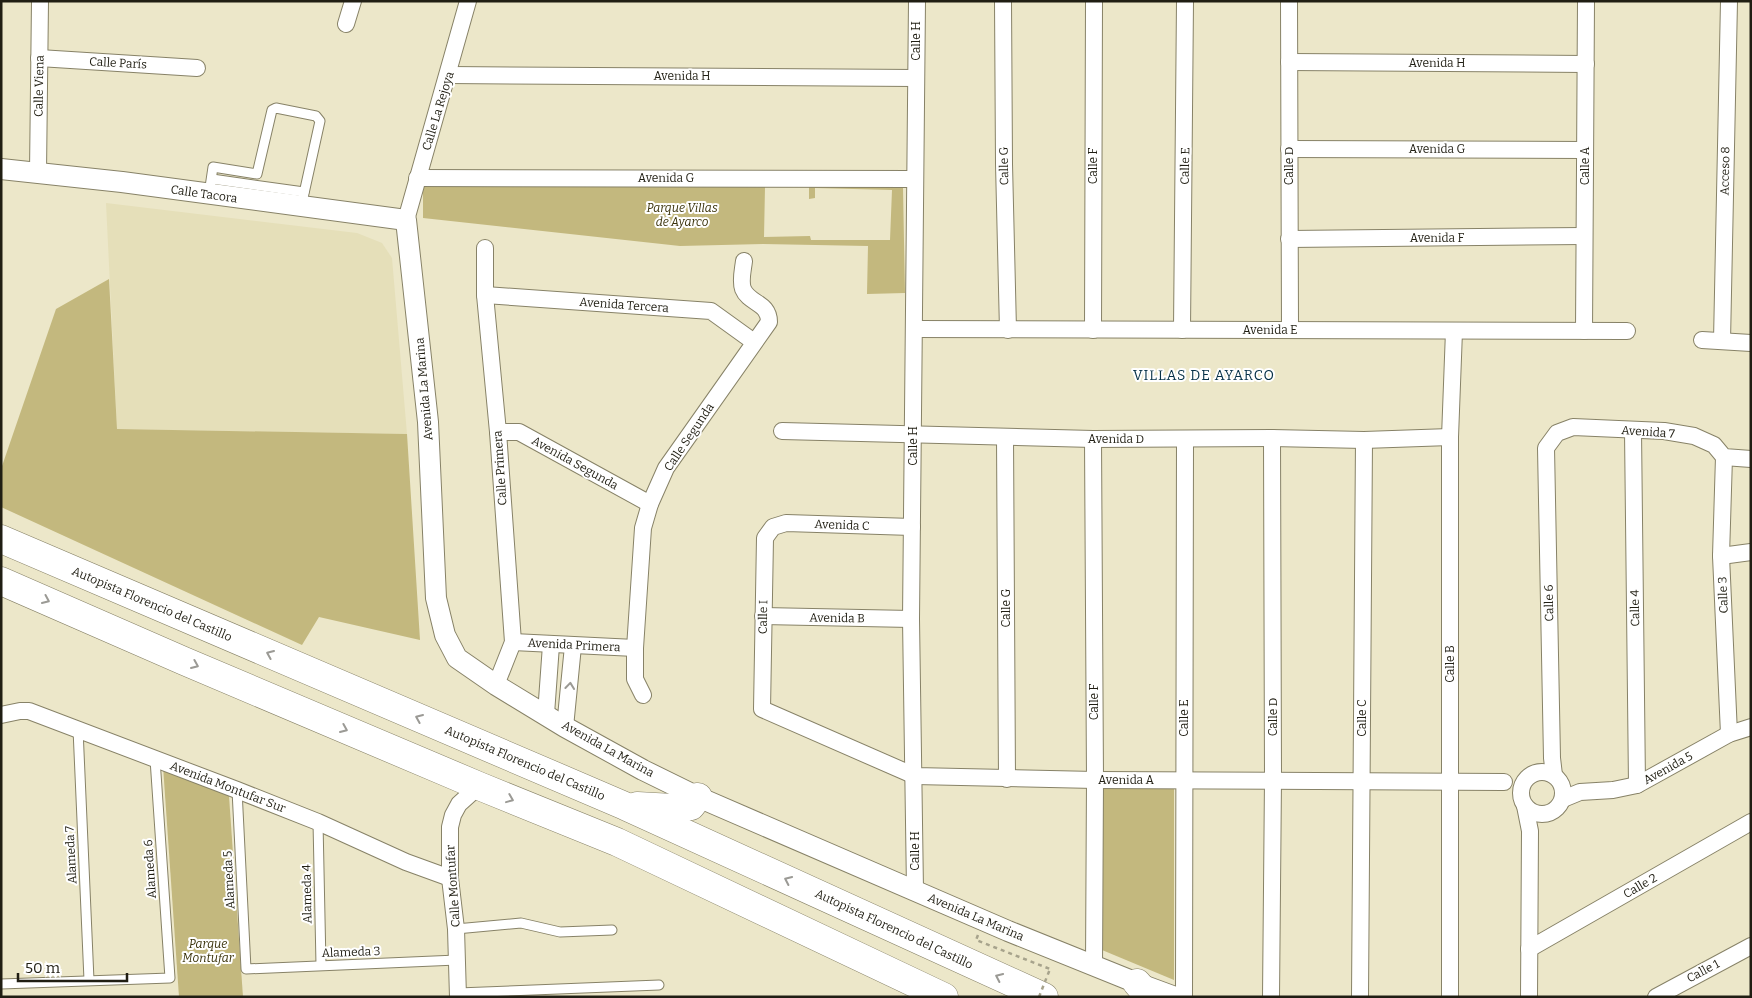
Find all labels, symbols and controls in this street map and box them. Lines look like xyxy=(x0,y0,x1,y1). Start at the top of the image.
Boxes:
street label: Calle H xyxy=(909,21,923,61)
street label: Calle Viena xyxy=(31,54,47,117)
street label: Calle París xyxy=(89,54,147,72)
street label: Avenida H xyxy=(1408,56,1466,70)
street label: Calle La Rejoya xyxy=(419,69,457,152)
street label: Avenida H xyxy=(653,69,711,83)
street label: Avenida G xyxy=(1409,142,1465,156)
street label: Calle G xyxy=(997,146,1011,186)
street label: Calle A xyxy=(1578,146,1592,185)
street label: Acceso 8 xyxy=(1718,146,1732,196)
street label: Calle F xyxy=(1086,147,1100,184)
street label: Calle E xyxy=(1178,147,1192,185)
street label: Calle D xyxy=(1282,147,1296,185)
street label: Avenida G xyxy=(638,171,694,185)
street label: Calle Tacora xyxy=(170,182,239,206)
park label: Parque Villas de Ayarco xyxy=(646,201,718,229)
street label: Avenida F xyxy=(1410,231,1464,245)
street label: Avenida Tercera xyxy=(579,295,670,315)
street label: Avenida E xyxy=(1242,323,1298,337)
street label: Avenida La Marina xyxy=(412,337,435,441)
district label: VILLAS DE AYARCO xyxy=(1133,367,1275,384)
street label: Calle Segunda xyxy=(661,400,717,474)
street label: Avenida 7 xyxy=(1621,423,1675,441)
street label: Calle H xyxy=(906,426,920,466)
street label: Calle Primera xyxy=(490,430,510,506)
street label: Avenida D xyxy=(1088,432,1144,446)
street label: Avenida Segunda xyxy=(529,433,621,493)
street label: Avenida C xyxy=(814,517,870,533)
street label: Autopista Florencio del Castillo xyxy=(70,564,234,644)
street label: Calle 3 xyxy=(1715,576,1731,614)
street label: Calle 6 xyxy=(1542,584,1556,622)
street label: Calle G xyxy=(999,588,1013,627)
street label: Calle 4 xyxy=(1628,589,1642,627)
one-way arrow xyxy=(41,594,50,605)
street label: Calle I xyxy=(756,600,770,634)
street label: Avenida B xyxy=(809,611,865,625)
street label: Avenida Primera xyxy=(527,636,621,654)
street label: Calle B xyxy=(1443,645,1457,683)
one-way arrow xyxy=(266,650,275,661)
one-way arrow xyxy=(190,659,199,670)
one-way arrow xyxy=(564,682,575,690)
street label: Calle F xyxy=(1087,683,1101,720)
street label: Calle D xyxy=(1266,698,1280,736)
street label: Calle E xyxy=(1177,699,1191,737)
street label: Calle C xyxy=(1355,699,1369,737)
one-way arrow xyxy=(415,714,424,724)
street label: Avenida La Marina xyxy=(560,718,657,780)
one-way arrow xyxy=(339,723,348,733)
street label: Autopista Florencio del Castillo xyxy=(443,723,607,803)
street label: Avenida 5 xyxy=(1641,749,1695,787)
street label: Avenida Montufar Sur xyxy=(168,759,288,816)
street label: Avenida A xyxy=(1098,773,1155,787)
one-way arrow xyxy=(505,793,514,803)
street label: Alameda 7 xyxy=(62,826,80,884)
street label: Calle H xyxy=(908,831,922,871)
street label: Alameda 6 xyxy=(141,839,159,899)
street label: Calle Montufar xyxy=(443,844,463,928)
street label: Alameda 5 xyxy=(220,850,238,910)
street label: Alameda 4 xyxy=(299,864,315,924)
street label: Calle 2 xyxy=(1621,871,1659,901)
one-way arrow xyxy=(784,876,793,886)
street label: Autopista Florencio del Castillo xyxy=(813,886,975,972)
street label: Avenida La Marina xyxy=(926,890,1027,944)
park label: Parque Montufar xyxy=(182,937,235,965)
street label: Alameda 3 xyxy=(321,944,381,960)
scale bar xyxy=(18,950,126,982)
street label: Calle 1 xyxy=(1684,957,1722,985)
text: 50 m xyxy=(25,959,61,977)
one-way arrow xyxy=(995,972,1004,983)

